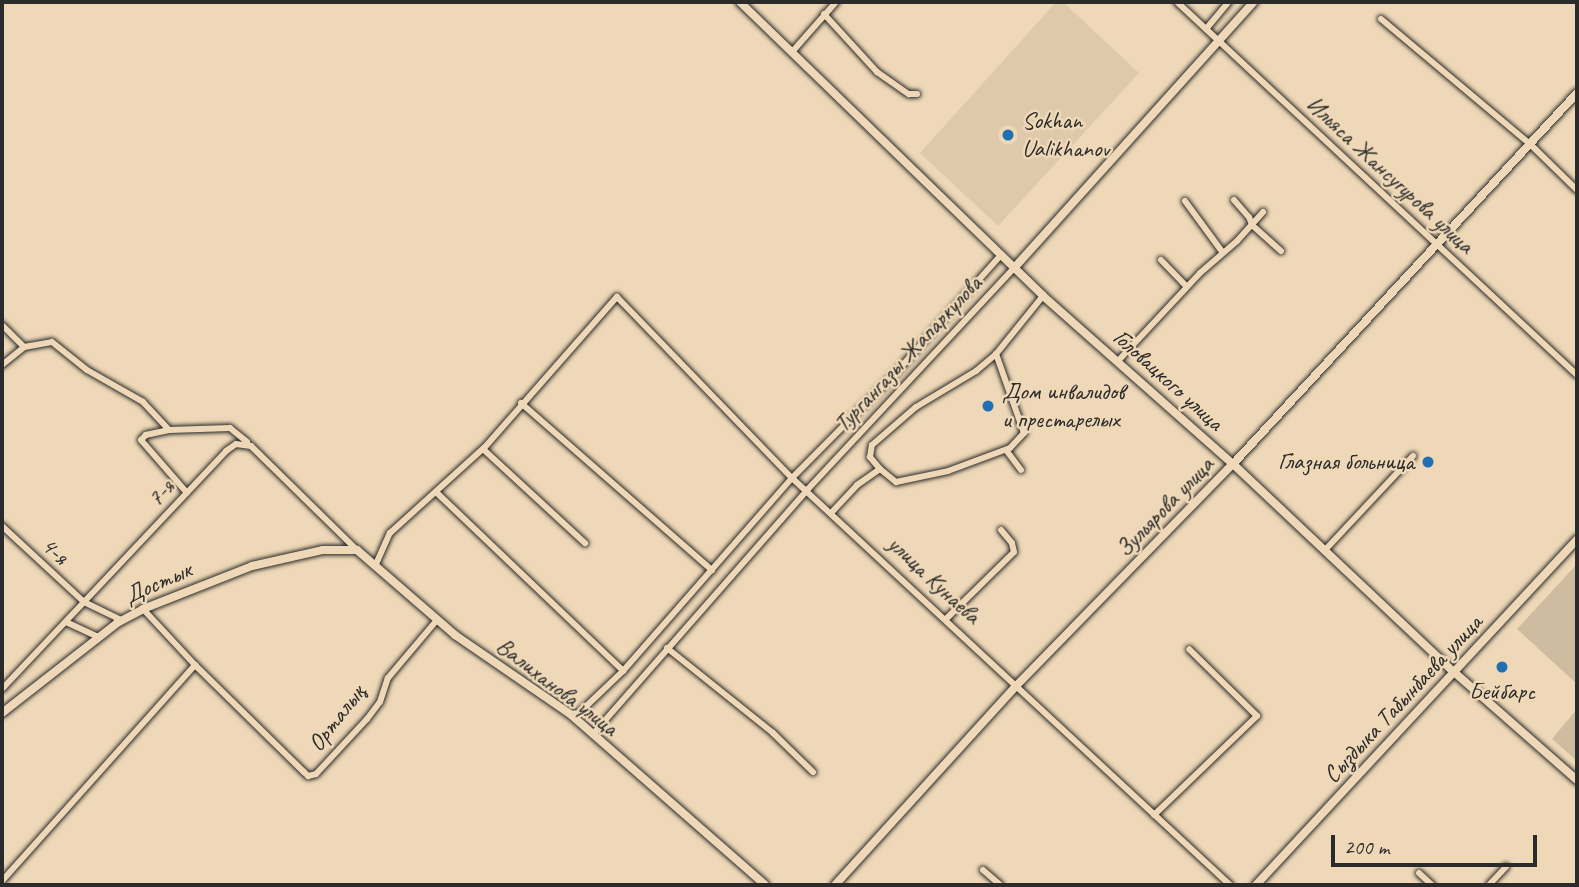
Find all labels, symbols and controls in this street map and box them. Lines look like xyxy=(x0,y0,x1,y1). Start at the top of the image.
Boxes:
street label: Ильяса Жансугурова улица xyxy=(1300,90,1480,260)
place label: Sokhan Ualikhanov xyxy=(1022,107,1109,163)
marker: Sokhan Ualikhanov xyxy=(1000,127,1016,143)
street label: Тургангазы Жапаркулова xyxy=(828,270,988,438)
street label: Головацкого улица xyxy=(1106,322,1230,438)
place label: Дом инвалидов и престарелых xyxy=(1002,378,1121,434)
marker: Дом инвалидов и престарелых xyxy=(980,398,996,414)
place label: Глазная больница xyxy=(1278,448,1414,476)
street label: Зульярова улица xyxy=(1109,450,1221,564)
marker: Глазная больница xyxy=(1420,454,1436,470)
street label: 7-я xyxy=(141,473,181,513)
street label: улица Кунаева xyxy=(882,530,986,630)
street label: 4-я xyxy=(35,531,75,571)
street label: Достык xyxy=(120,555,196,611)
street label: Сыздыка Табынбаева улица xyxy=(1318,609,1488,789)
street label: Валиханова улица xyxy=(489,631,625,743)
marker: Бейбарс xyxy=(1494,659,1510,675)
place label: Бейбарс xyxy=(1469,678,1535,706)
street label: Орталық xyxy=(302,679,372,757)
scale bar xyxy=(1334,820,1540,864)
text: 200 m xyxy=(1344,834,1389,860)

